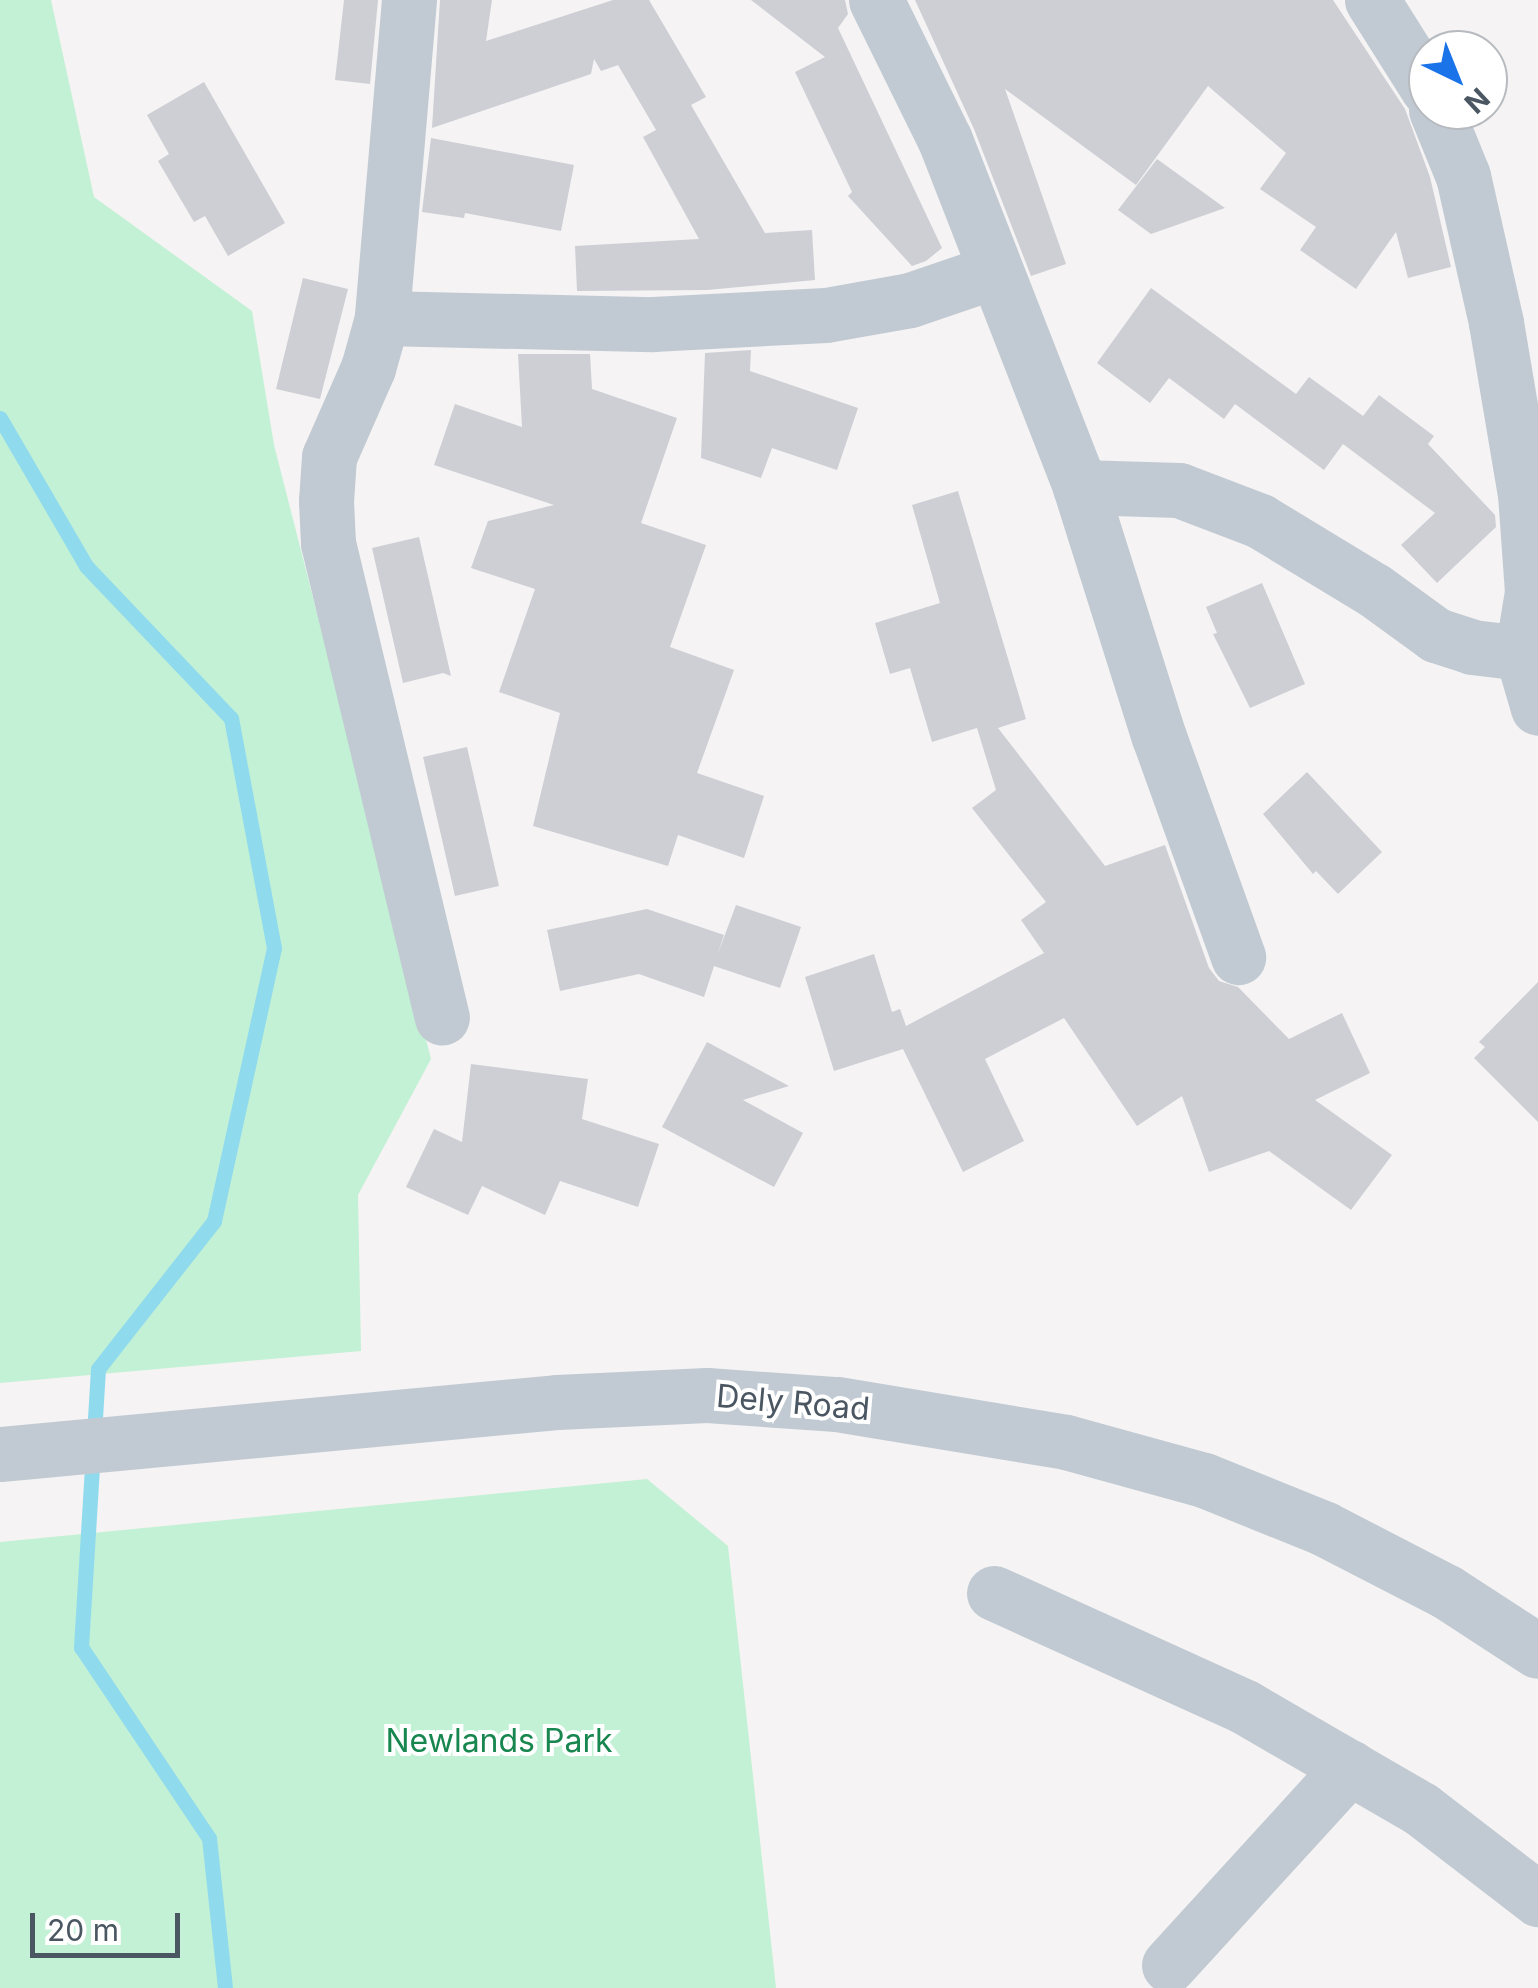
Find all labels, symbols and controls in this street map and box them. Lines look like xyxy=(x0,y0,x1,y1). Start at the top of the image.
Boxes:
north arrow xyxy=(1408,30,1508,130)
text: N xyxy=(1458,81,1496,120)
street label: Dely Road xyxy=(715,1377,871,1429)
park label: Newlands Park xyxy=(386,1722,612,1760)
scale bar xyxy=(35,1893,185,1955)
text: 20 m xyxy=(47,1912,119,1948)

